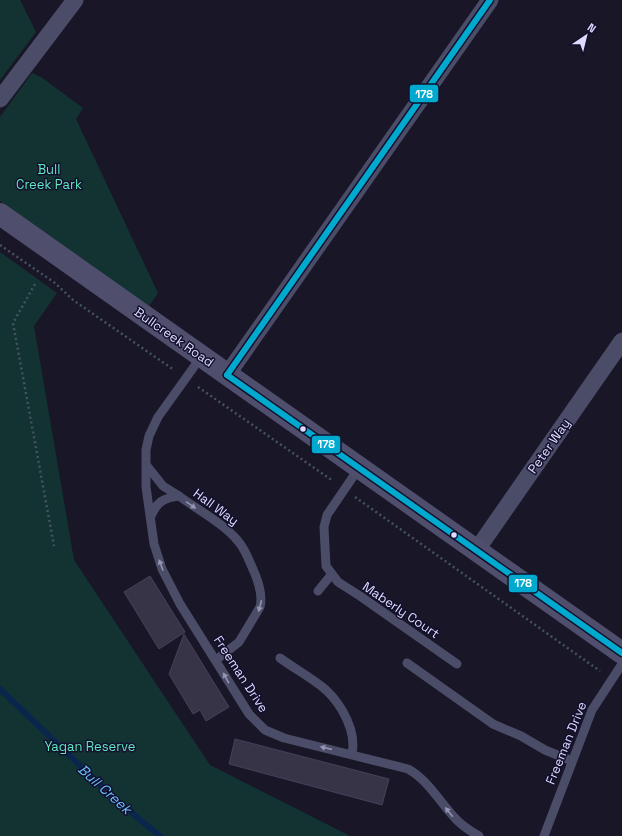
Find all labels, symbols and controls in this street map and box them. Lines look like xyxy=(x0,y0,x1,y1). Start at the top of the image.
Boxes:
north arrow xyxy=(566,16,606,56)
text: N xyxy=(585,20,599,36)
line badge: 178 xyxy=(409,84,439,103)
text: 178 xyxy=(415,87,433,101)
park label: Bull Creek Park xyxy=(16,161,82,193)
street label: Bullcreek Road xyxy=(131,303,217,371)
street label: Peter Way xyxy=(524,415,574,477)
unlabelled marker xyxy=(298,424,308,434)
line badge: 178 xyxy=(311,435,341,454)
text: 178 xyxy=(317,437,335,451)
street label: Hall Way xyxy=(190,485,242,529)
one-way arrow xyxy=(186,501,196,509)
unlabelled marker xyxy=(449,530,459,540)
one-way arrow xyxy=(158,559,164,571)
line badge: 178 xyxy=(508,574,538,593)
text: 178 xyxy=(514,576,532,590)
street label: Maberly Court xyxy=(359,578,443,642)
one-way arrow xyxy=(256,600,262,612)
street label: Freeman Drive xyxy=(210,632,272,716)
one-way arrow xyxy=(223,672,230,683)
street label: Freeman Drive xyxy=(542,699,590,787)
park label: Yagan Reserve xyxy=(44,738,136,755)
one-way arrow xyxy=(320,745,333,751)
water label: Bull Creek xyxy=(74,760,137,819)
one-way arrow xyxy=(445,806,453,817)

